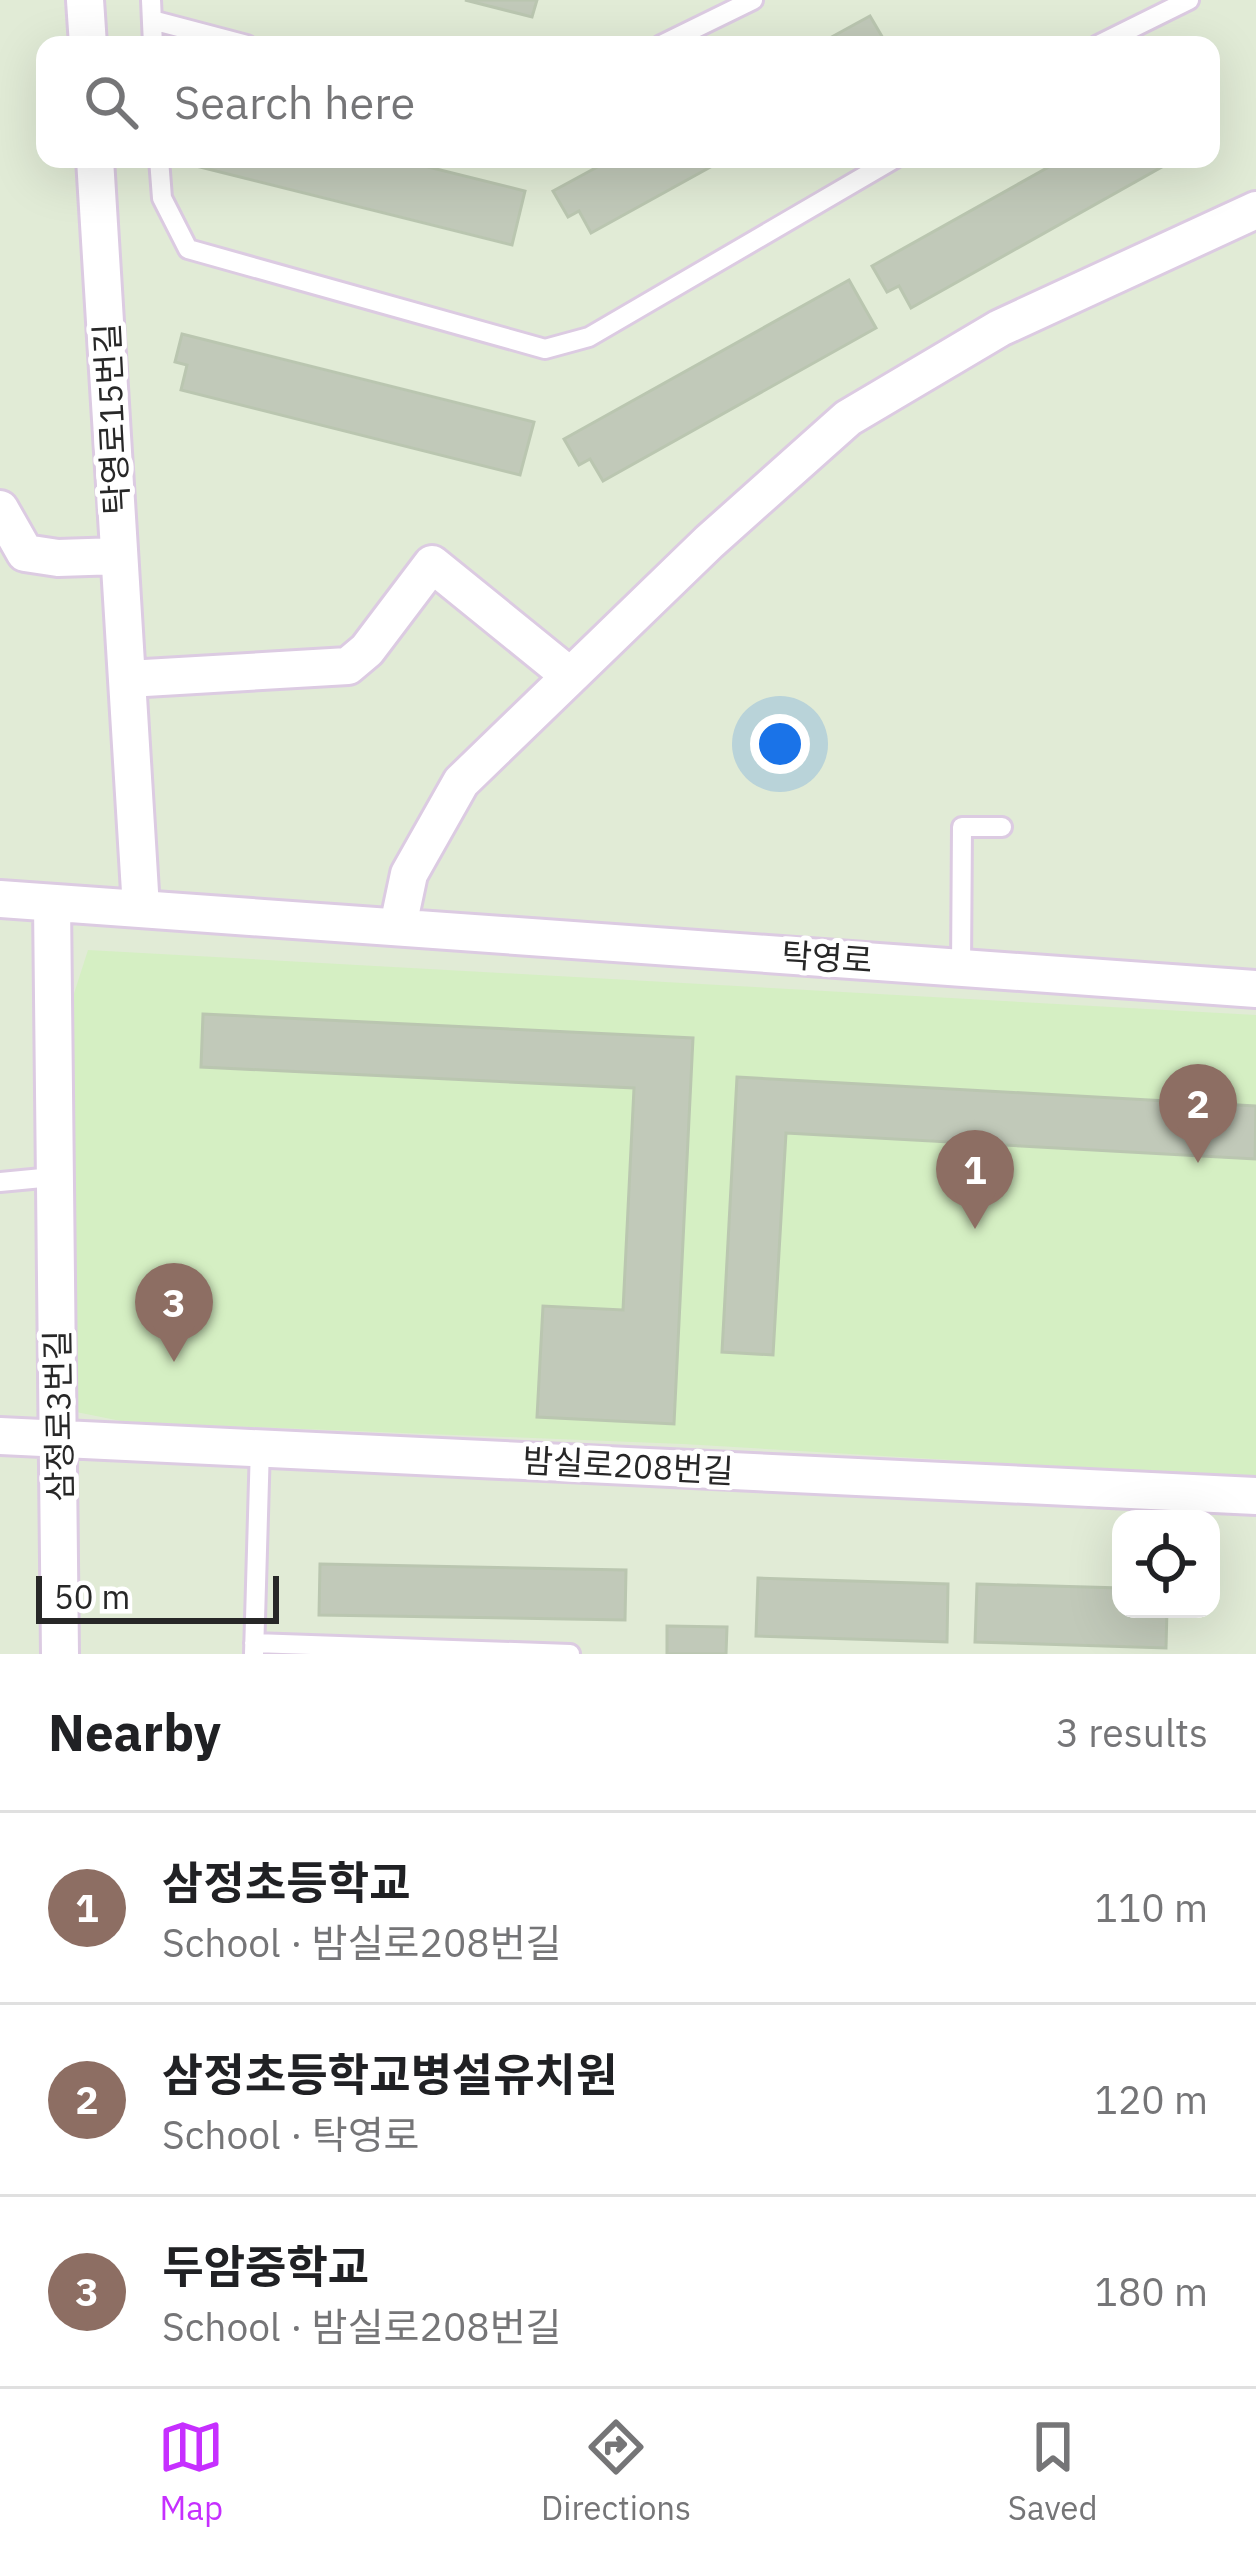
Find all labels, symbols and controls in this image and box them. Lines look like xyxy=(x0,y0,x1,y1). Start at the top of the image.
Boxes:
search box xyxy=(36,36,1220,168)
icon: search xyxy=(78,69,144,135)
text: Search here xyxy=(174,73,415,131)
street label: 탁영로15번길 xyxy=(85,322,137,516)
your location xyxy=(750,714,810,774)
street label: 탁영로 xyxy=(780,932,874,982)
pin: 2 xyxy=(1159,1064,1237,1163)
pin: 1 xyxy=(936,1130,1014,1229)
pin: 3 xyxy=(135,1263,213,1362)
street label: 삼정로3번길 xyxy=(35,1330,81,1502)
street label: 밤실로208번길 xyxy=(521,1438,735,1492)
map controls xyxy=(1112,1510,1220,1618)
button: locate xyxy=(1112,1510,1220,1618)
scale bar xyxy=(36,1570,279,1623)
text: 50 m xyxy=(54,1575,130,1618)
text: Nearby xyxy=(48,1699,221,1765)
text: 3 results xyxy=(1056,1707,1208,1758)
text: 삼정초등학교 xyxy=(162,1853,410,1911)
text: 1 xyxy=(75,1882,99,1933)
text: 110 m xyxy=(1095,1882,1208,1933)
text: School · 밤실로208번길 xyxy=(162,1917,561,1968)
text: 삼정초등학교병설유치원 xyxy=(162,2045,617,2103)
text: 2 xyxy=(75,2074,99,2125)
text: 120 m xyxy=(1095,2074,1208,2125)
text: School · 탁영로 xyxy=(162,2109,419,2160)
text: 두암중학교 xyxy=(162,2237,369,2295)
text: 3 xyxy=(75,2266,99,2317)
text: 180 m xyxy=(1095,2266,1208,2317)
text: School · 밤실로208번길 xyxy=(162,2301,561,2352)
tab: Map xyxy=(158,2414,224,2529)
tab: Directions xyxy=(541,2414,691,2529)
tab: Saved xyxy=(1008,2414,1098,2529)

